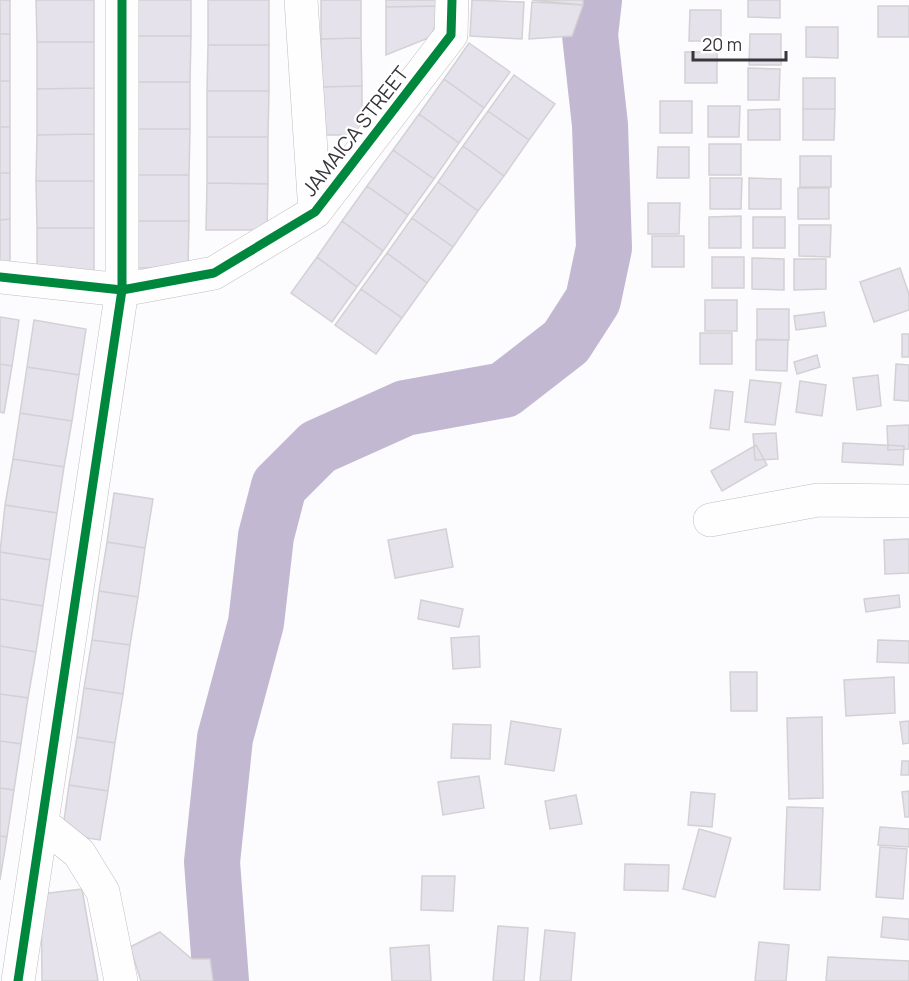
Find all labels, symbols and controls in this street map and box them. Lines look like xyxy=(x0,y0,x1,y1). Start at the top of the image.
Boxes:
scale bar xyxy=(693,24,786,62)
text: 20 m xyxy=(702,32,742,56)
street label: JAMAICA STREET xyxy=(296,60,414,202)

